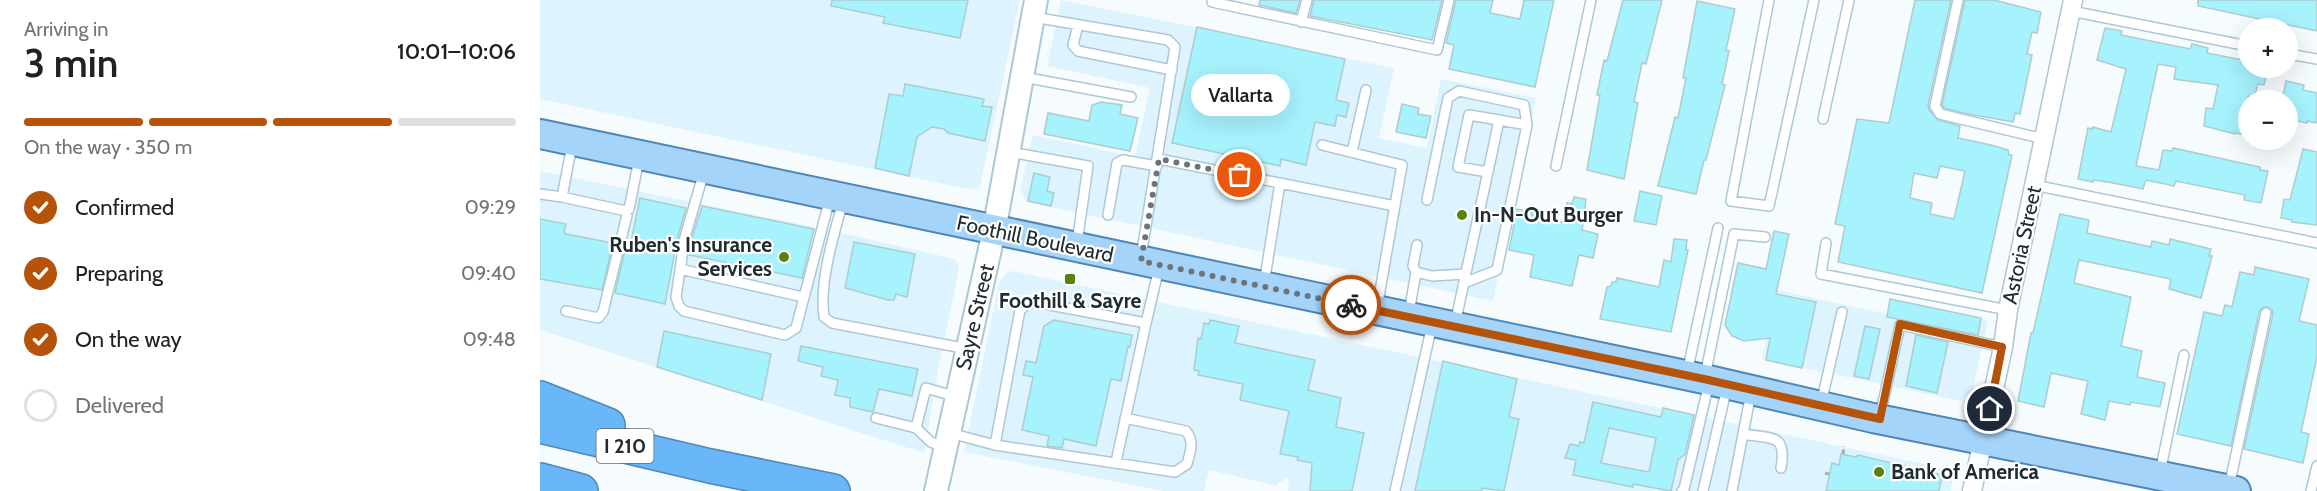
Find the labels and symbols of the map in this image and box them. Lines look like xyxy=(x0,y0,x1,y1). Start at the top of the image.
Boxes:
callout: Vallarta xyxy=(1190,73,1290,115)
pin xyxy=(1214,149,1265,200)
street label: Astoria Street xyxy=(1997,184,2046,306)
place label: In-N-Out Burger xyxy=(1474,202,1623,227)
marker: In-N-Out Burger xyxy=(1455,208,1469,222)
street label: Foothill Boulevard xyxy=(955,210,1116,267)
place label: Ruben's Insurance Services xyxy=(609,232,772,281)
marker: Ruben's Insurance Services xyxy=(777,250,791,264)
street label: Sayre Street xyxy=(950,261,999,372)
marker: Foothill & Sayre xyxy=(1063,272,1077,286)
courier xyxy=(1321,275,1381,335)
place label: Foothill & Sayre xyxy=(999,288,1141,313)
pin xyxy=(1964,383,2015,434)
road number: I 210 xyxy=(596,429,653,463)
place label: Bank of America xyxy=(1891,459,2040,484)
marker: Bank of America xyxy=(1872,465,1886,479)

